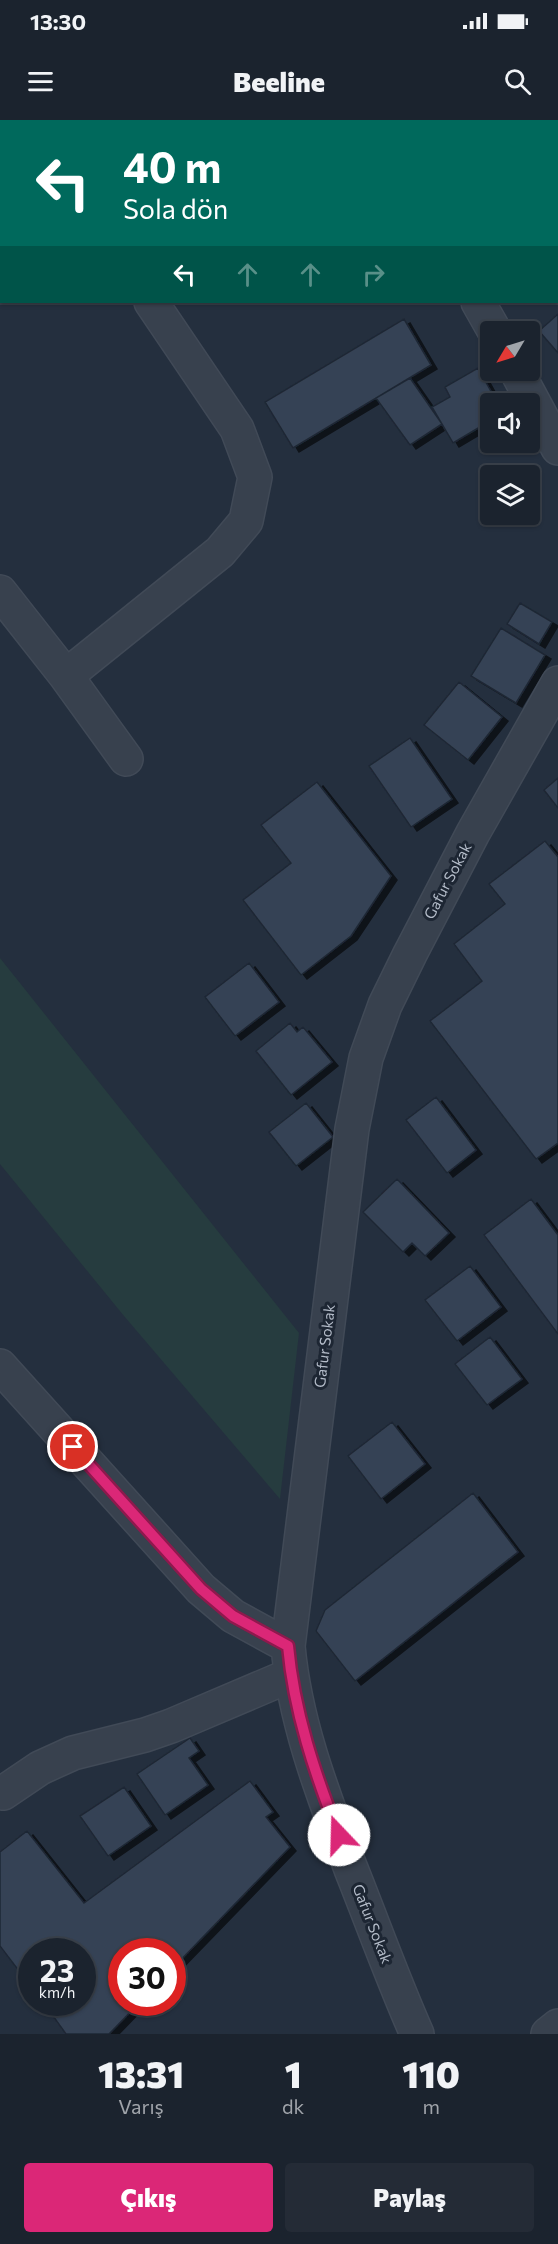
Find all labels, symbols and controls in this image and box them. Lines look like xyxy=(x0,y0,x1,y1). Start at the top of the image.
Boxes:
text: 13:30 xyxy=(30,8,86,35)
icon: menu xyxy=(24,65,57,98)
text: Beeline xyxy=(233,65,325,98)
icon: search xyxy=(501,65,534,98)
text: 40 m xyxy=(123,140,221,192)
icon: left xyxy=(24,144,102,222)
text: Sola dön xyxy=(123,192,228,225)
icon: left xyxy=(168,258,201,291)
icon: ahead xyxy=(231,258,264,291)
icon: ahead xyxy=(294,258,327,291)
icon: right xyxy=(357,258,390,291)
north arrow xyxy=(480,321,540,381)
map controls xyxy=(480,321,540,525)
button: sound xyxy=(480,393,540,453)
button: layers xyxy=(480,465,540,525)
street label: Gafur Sokak xyxy=(419,839,475,922)
street label: Gafur Sokak xyxy=(310,1303,338,1389)
pin xyxy=(47,1421,98,1472)
icon: arrive xyxy=(56,1430,89,1463)
position arrow xyxy=(307,1803,371,1867)
street label: Gafur Sokak xyxy=(350,1881,396,1966)
speed limit sign: 30 xyxy=(108,1938,186,2016)
text: 23 xyxy=(40,1951,74,1988)
text: km/h xyxy=(39,1983,75,2001)
text: 13:31 xyxy=(98,2051,184,2095)
text: 1 xyxy=(285,2051,302,2095)
text: 110 xyxy=(402,2051,460,2095)
text: Varış xyxy=(118,2094,164,2118)
text: dk xyxy=(282,2094,304,2118)
text: m xyxy=(422,2094,440,2118)
button: Çıkış xyxy=(24,2163,273,2232)
button: Paylaş xyxy=(285,2163,534,2232)

